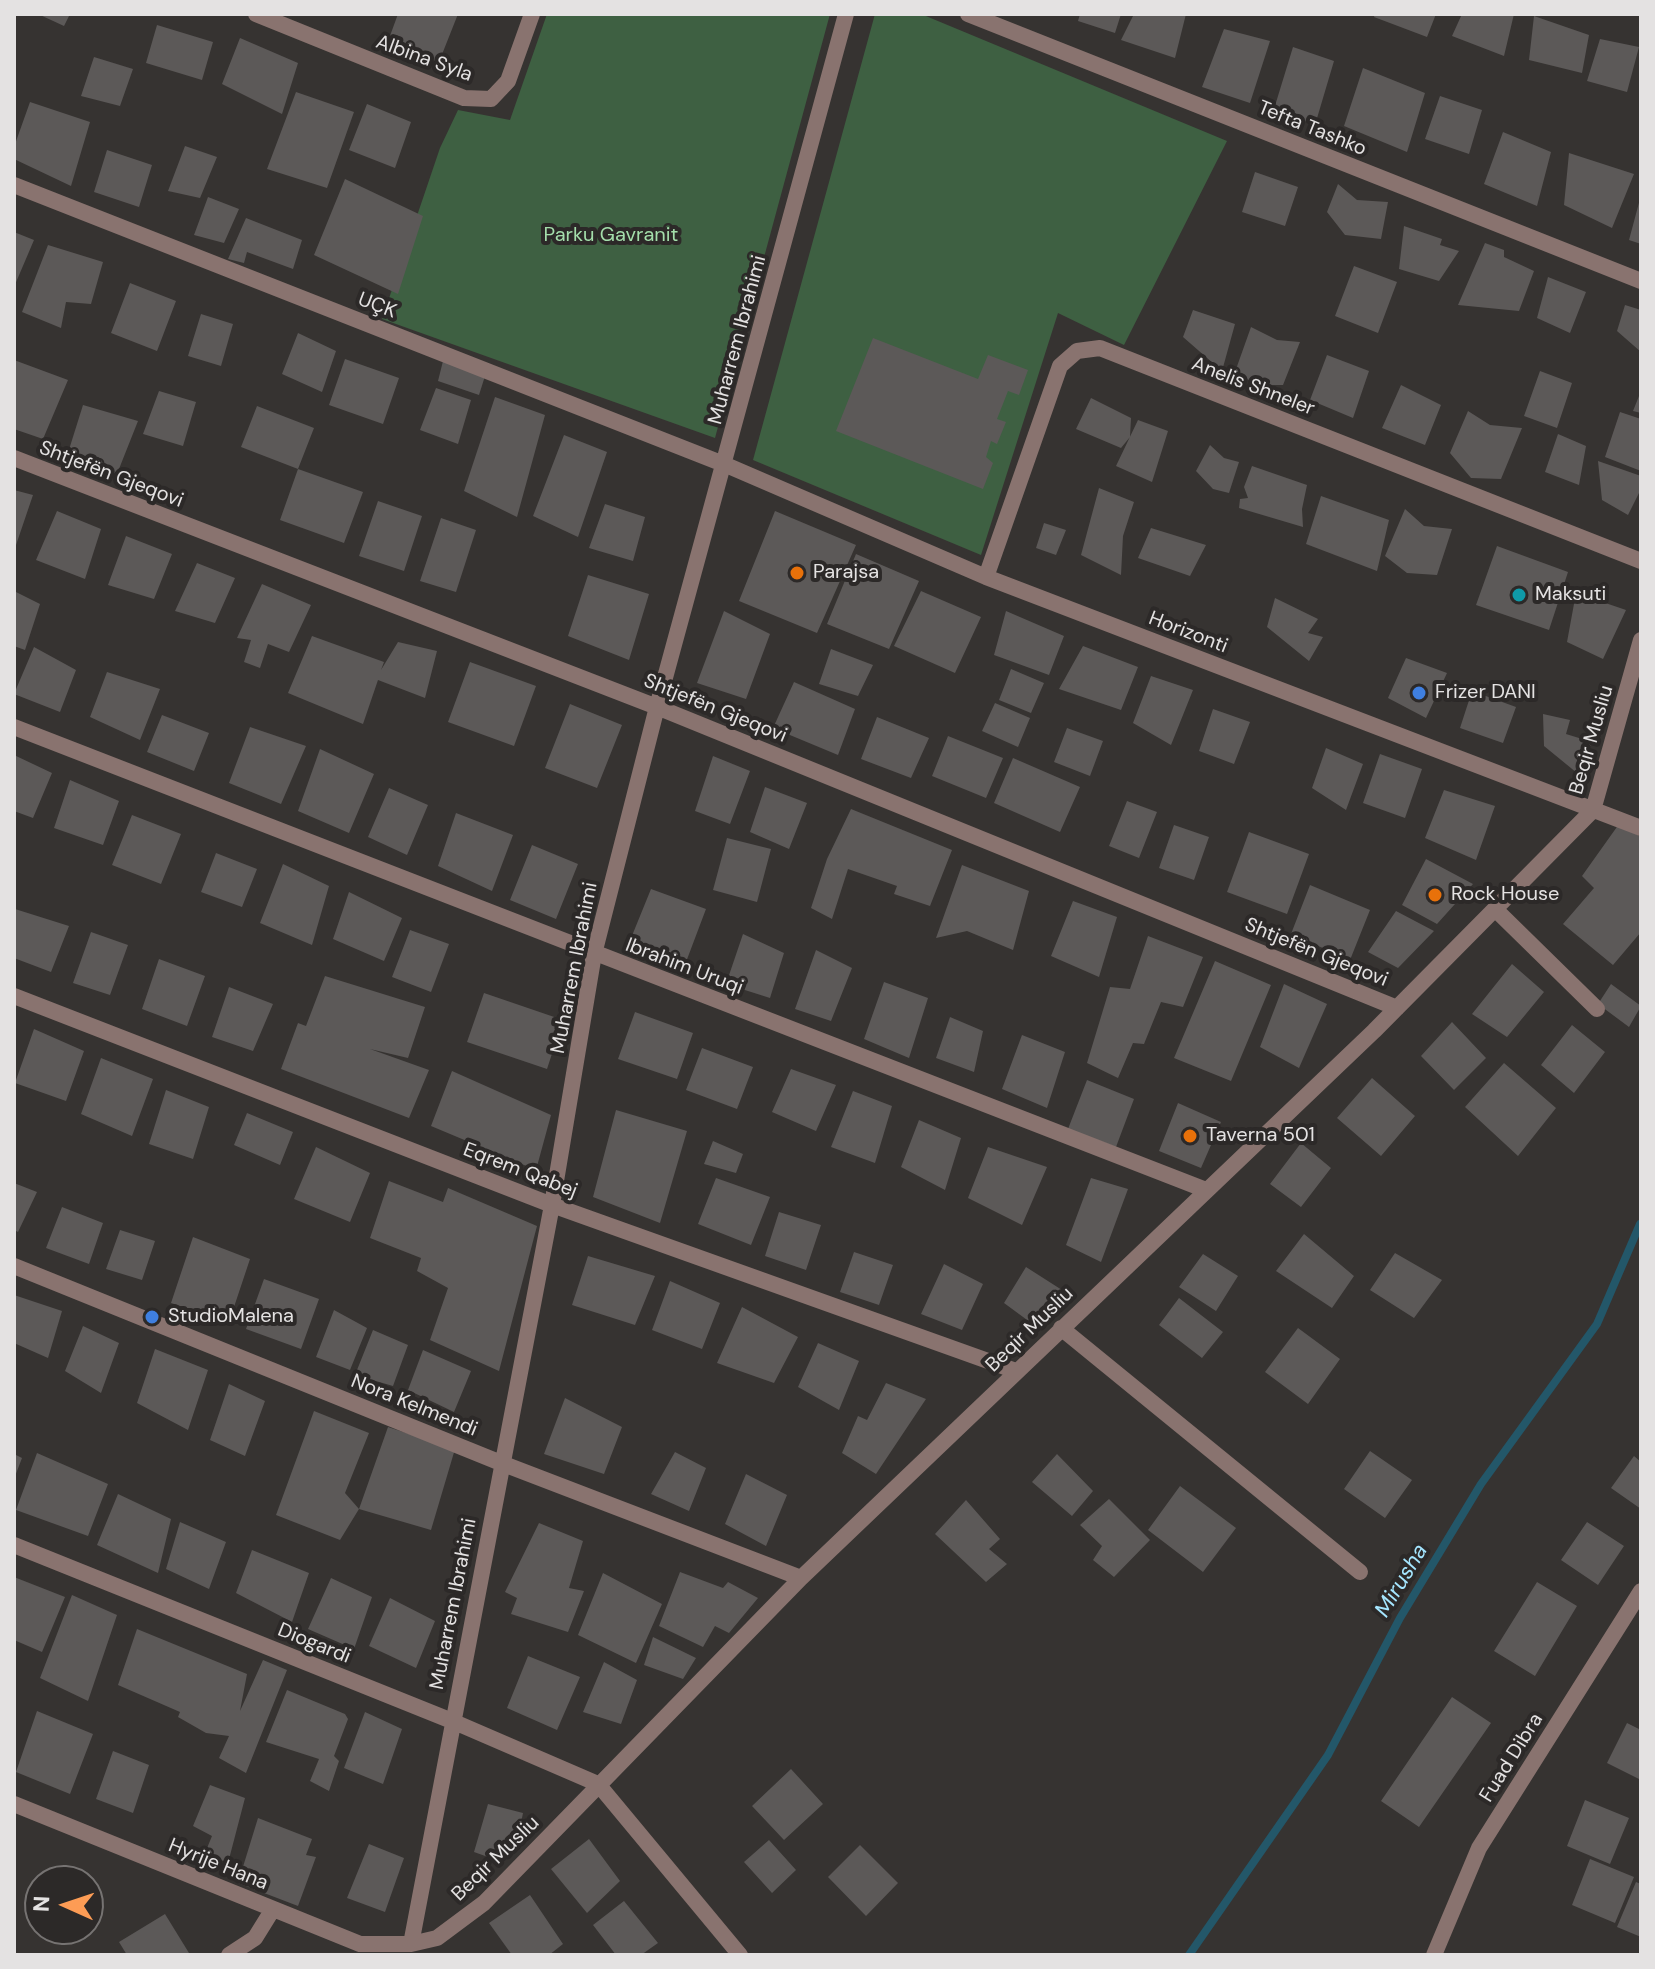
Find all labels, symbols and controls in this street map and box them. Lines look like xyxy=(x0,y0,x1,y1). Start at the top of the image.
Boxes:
street label: Albina Syla xyxy=(373,30,475,88)
street label: Tefta Tashko xyxy=(1254,96,1370,162)
park label: Parku Gavranit xyxy=(544,224,678,248)
street label: Muharrem Ibrahimi xyxy=(704,253,772,427)
street label: UÇK xyxy=(354,288,400,324)
street label: Anelis Shneler xyxy=(1188,353,1318,421)
street label: Shtjefën Gjeqovi xyxy=(36,437,186,513)
place label: Parajsa xyxy=(813,561,879,585)
marker: Parajsa xyxy=(788,564,806,582)
place label: Maksuti xyxy=(1535,583,1606,607)
marker: Maksuti xyxy=(1510,586,1528,604)
street label: Horizonti xyxy=(1145,607,1231,659)
street label: Shtjefën Gjeqovi xyxy=(640,669,790,749)
place label: Frizer DANI xyxy=(1435,681,1536,705)
street label: Beqir Musliu xyxy=(1565,683,1619,797)
marker: Frizer DANI xyxy=(1410,684,1428,702)
street label: Muharrem Ibrahimi xyxy=(547,880,603,1056)
place label: Rock House xyxy=(1451,883,1559,907)
marker: Rock House xyxy=(1426,886,1444,904)
street label: Shtjefën Gjeqovi xyxy=(1241,913,1391,993)
street label: Ibrahim Uruqi xyxy=(622,934,746,1000)
place label: Taverna 501 xyxy=(1206,1124,1315,1148)
marker: Taverna 501 xyxy=(1181,1127,1199,1145)
street label: Eqrem Qabej xyxy=(459,1138,581,1204)
street label: Beqir Musliu xyxy=(981,1282,1079,1378)
place label: StudioMalena xyxy=(168,1305,294,1329)
marker: StudioMalena xyxy=(143,1308,161,1326)
street label: Nora Kelmendi xyxy=(347,1370,481,1442)
street label: Muharrem Ibrahimi xyxy=(426,1516,482,1692)
water label: Mirusha xyxy=(1370,1540,1434,1622)
street label: Diogardi xyxy=(274,1619,354,1669)
street label: Fuad Dibra xyxy=(1475,1709,1549,1807)
street label: Beqir Musliu xyxy=(447,1811,545,1907)
street label: Hyrije Hana xyxy=(165,1834,271,1896)
north arrow xyxy=(24,1865,104,1945)
text: N xyxy=(27,1895,56,1913)

